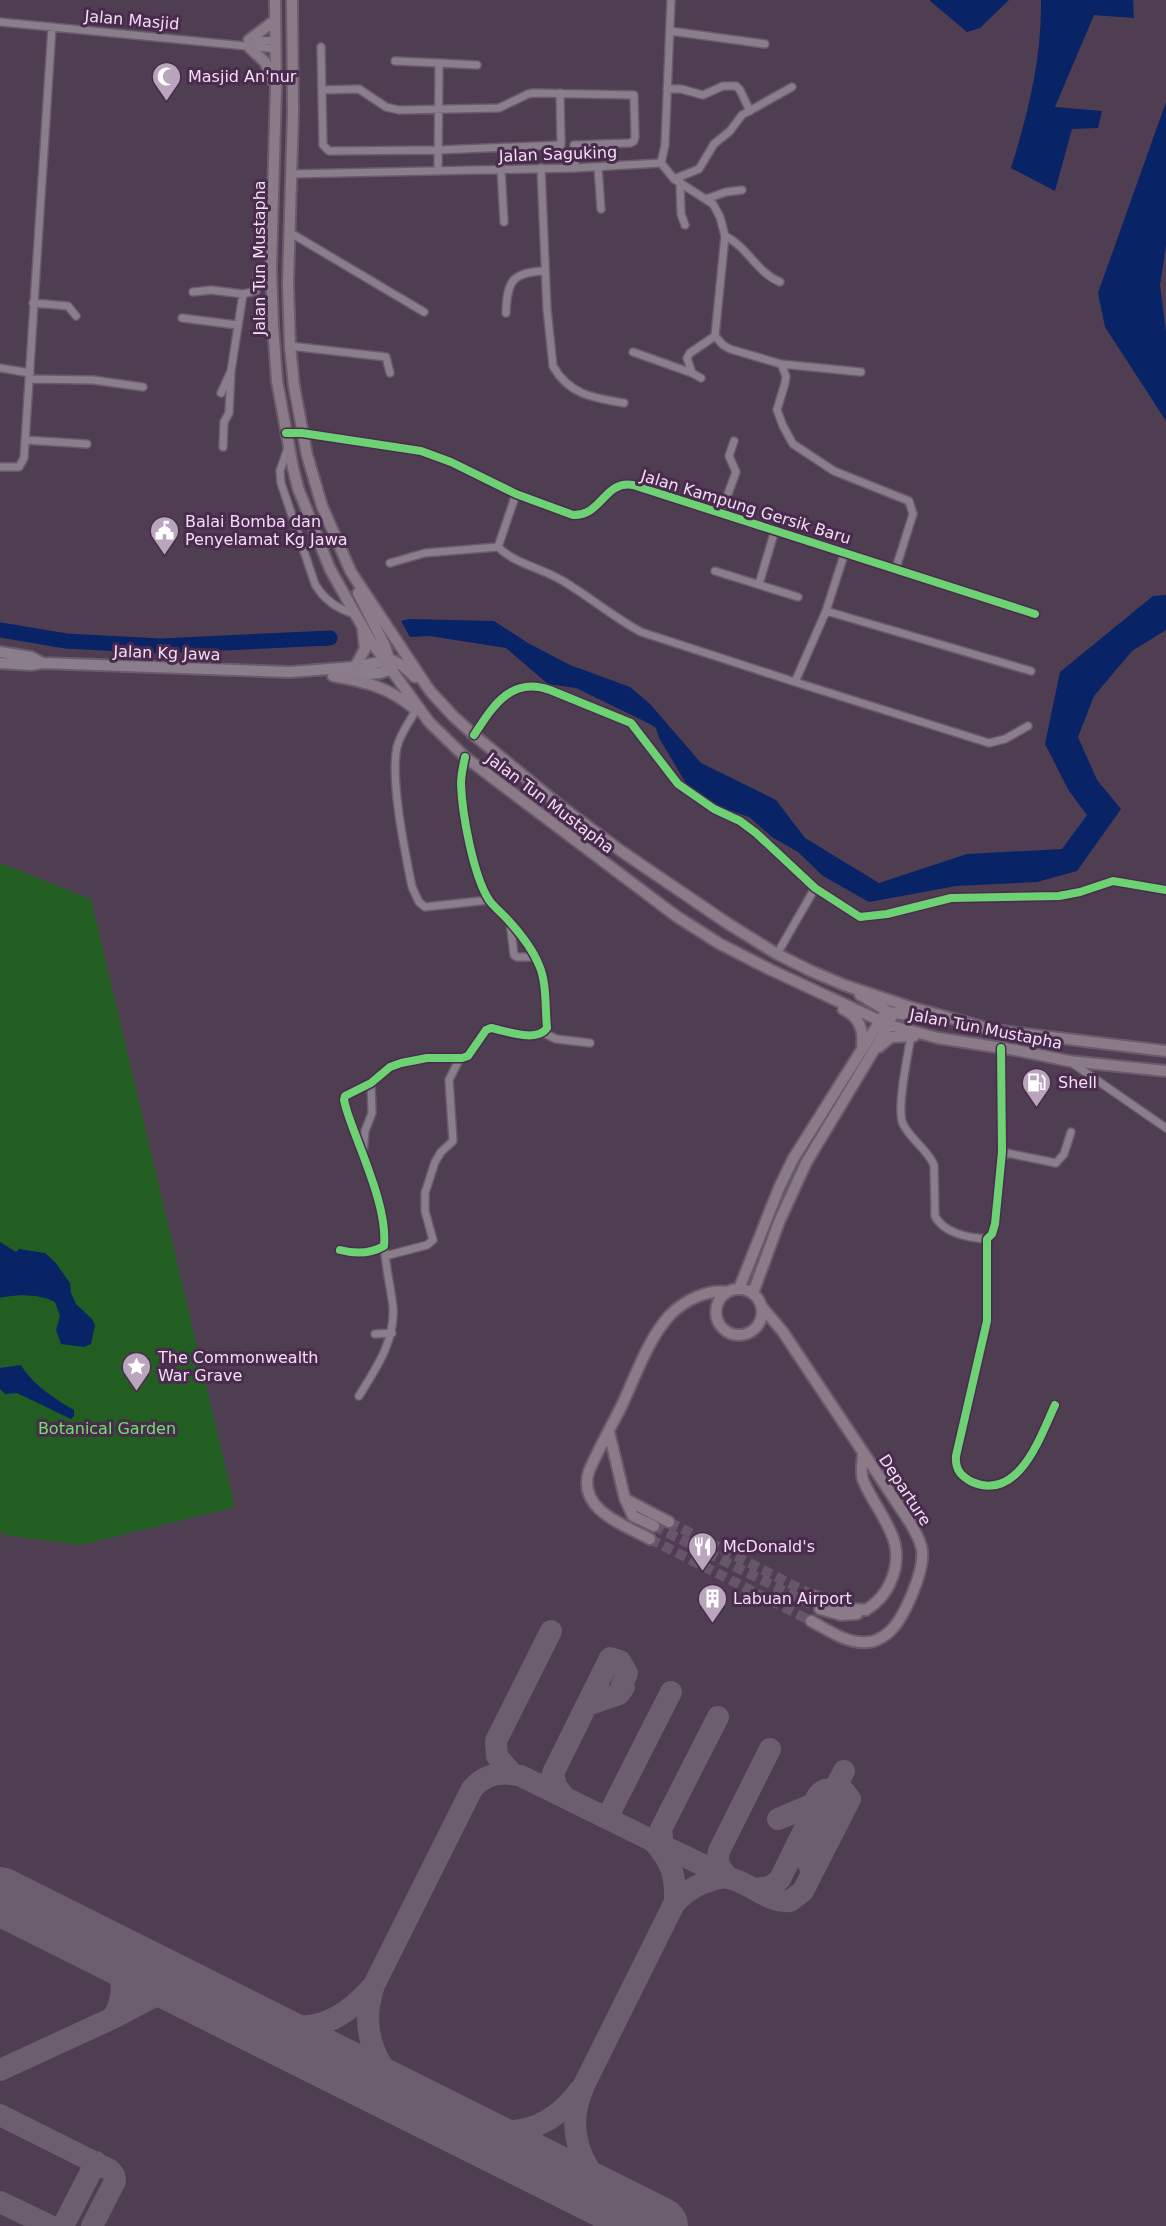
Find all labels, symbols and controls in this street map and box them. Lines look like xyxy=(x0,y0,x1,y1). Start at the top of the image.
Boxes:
street label: Jalan Masjid xyxy=(83,6,180,34)
mosque icon: Masjid An'nur xyxy=(151,60,183,102)
place label: Masjid An'nur xyxy=(188,67,297,86)
street label: Jalan Saguking xyxy=(498,142,617,166)
street label: Jalan Tun Mustapha xyxy=(250,180,269,337)
street label: Jalan Kampung Gersik Baru xyxy=(638,466,853,548)
place label: Balai Bomba dan Penyelamat Kg Jawa xyxy=(185,512,348,549)
public building icon: Balai Bomba dan Penyelamat Kg Jawa xyxy=(148,514,180,556)
street label: Jalan Kg Jawa xyxy=(112,642,221,664)
street label: Jalan Tun Mustapha xyxy=(482,748,618,857)
street label: Jalan Tun Mustapha xyxy=(907,1005,1064,1053)
fuel station icon: Shell xyxy=(1021,1066,1053,1108)
place label: Shell xyxy=(1058,1073,1097,1092)
place label: The Commonwealth War Grave xyxy=(157,1348,319,1385)
place icon: The Commonwealth War Grave xyxy=(121,1350,153,1392)
park label: Botanical Garden xyxy=(38,1419,176,1438)
street label: Departure xyxy=(875,1451,935,1529)
restaurant icon: McDonald's xyxy=(686,1530,718,1572)
place label: McDonald's xyxy=(723,1537,815,1556)
building icon: Labuan Airport xyxy=(696,1582,728,1624)
place label: Labuan Airport xyxy=(733,1589,852,1608)

